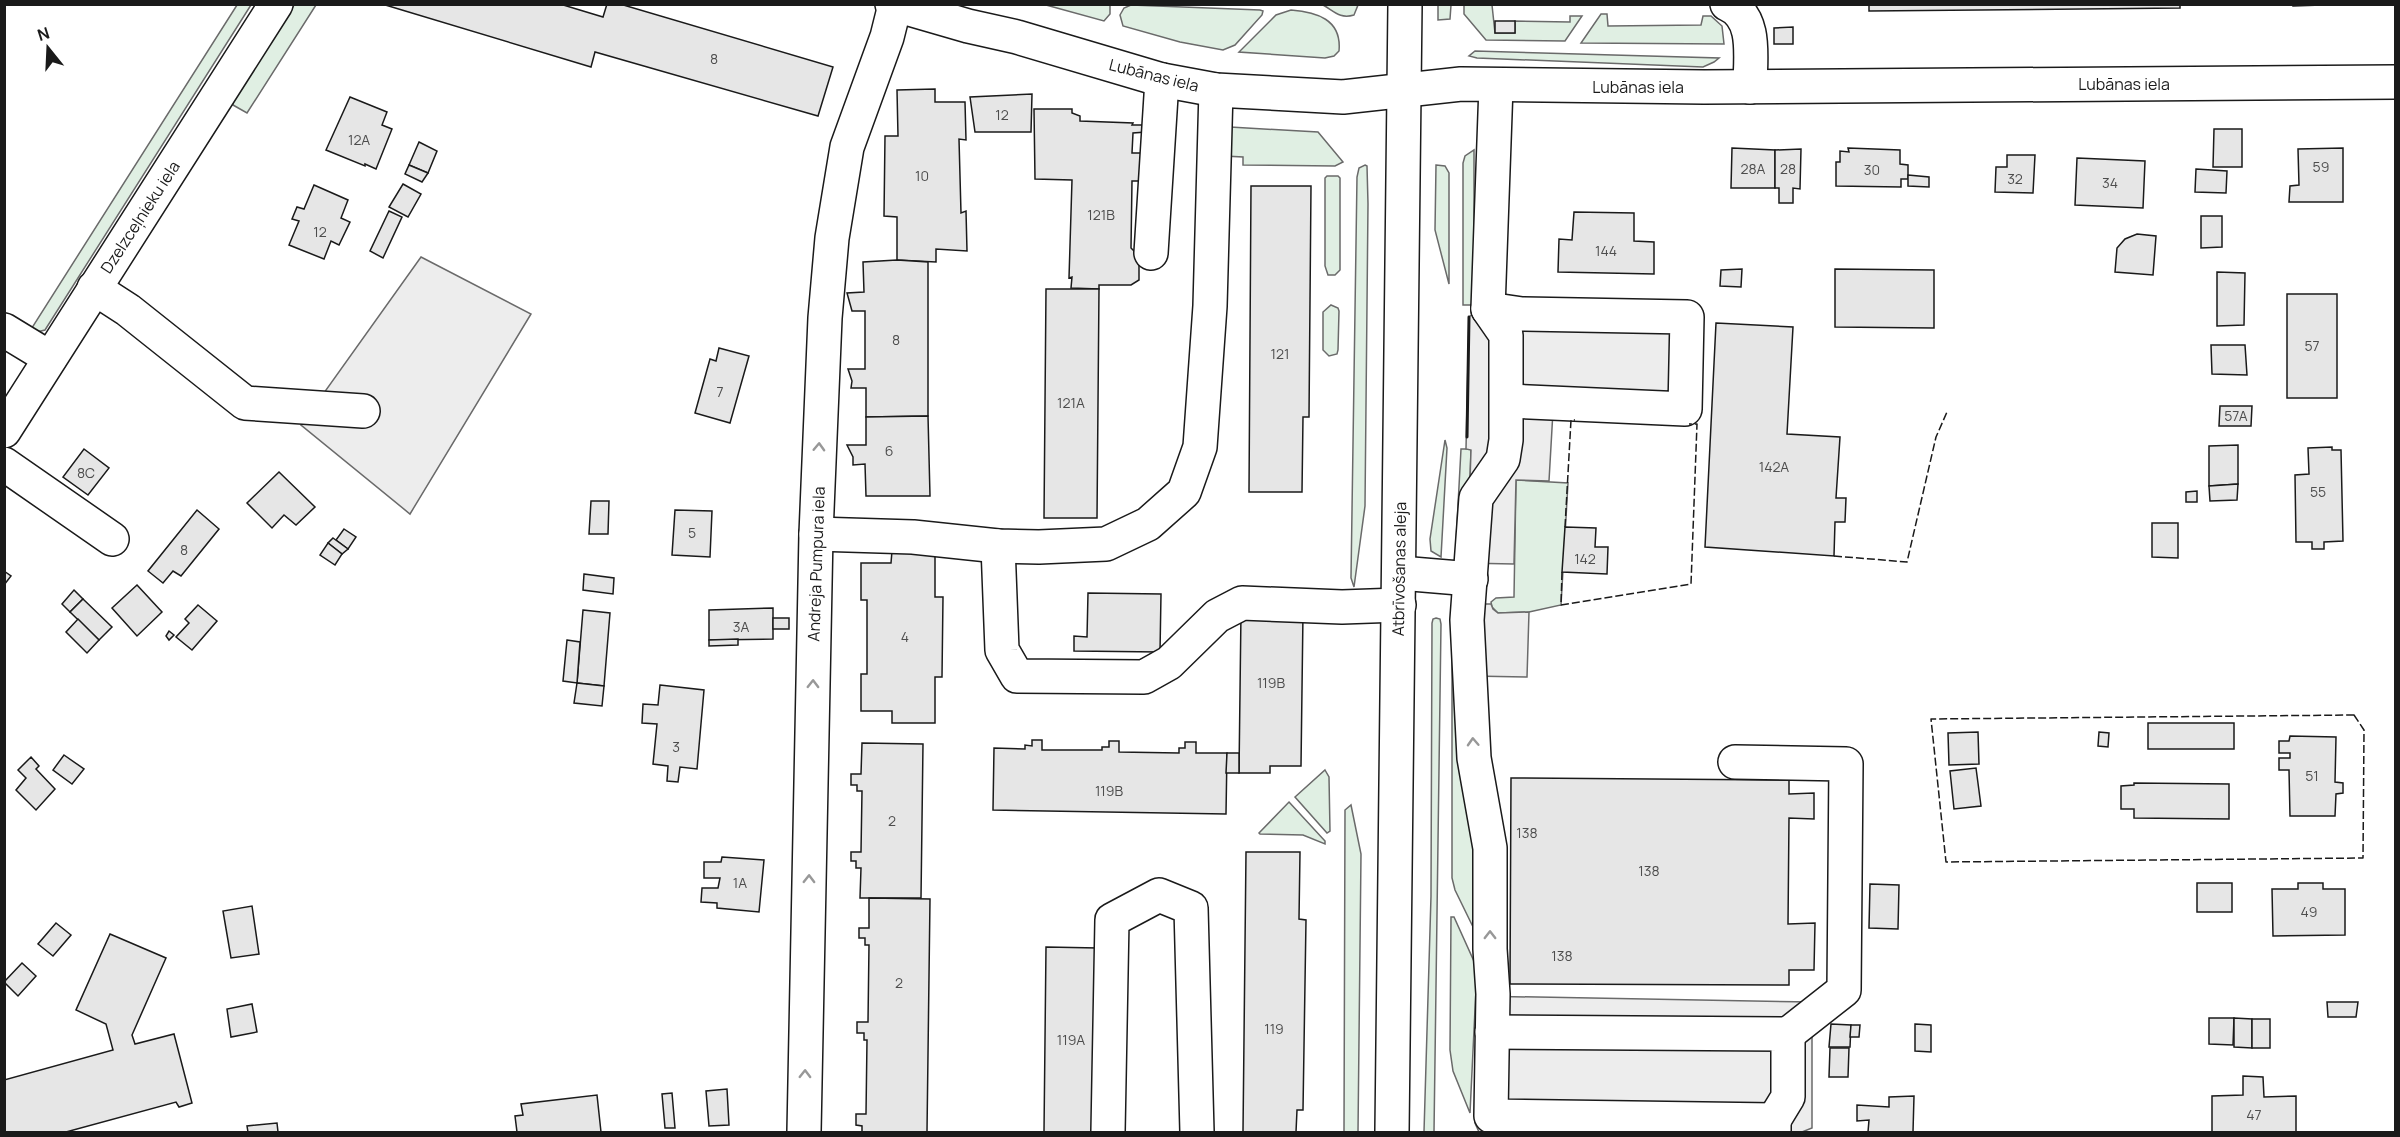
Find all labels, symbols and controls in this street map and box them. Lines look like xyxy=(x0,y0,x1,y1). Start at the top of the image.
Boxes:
north arrow xyxy=(18,18,78,78)
text: N xyxy=(34,21,52,46)
house number: 8 xyxy=(710,49,718,68)
street label: Lubānas iela xyxy=(1107,53,1201,97)
street label: Lubānas iela xyxy=(2078,73,2170,95)
street label: Lubānas iela xyxy=(1592,76,1684,98)
house number: 12 xyxy=(995,105,1009,124)
house number: 12A xyxy=(348,130,370,149)
street label: Dzelzceļnieku iela xyxy=(95,156,185,278)
house number: 59 xyxy=(2313,157,2329,176)
house number: 28A xyxy=(1741,159,1766,178)
house number: 28 xyxy=(1780,159,1796,178)
house number: 30 xyxy=(1864,160,1880,179)
house number: 10 xyxy=(915,166,929,185)
house number: 32 xyxy=(2007,169,2023,188)
house number: 34 xyxy=(2102,173,2118,192)
house number: 121B xyxy=(1087,205,1115,224)
house number: 12 xyxy=(313,222,327,241)
house number: 144 xyxy=(1595,241,1617,260)
house number: 8 xyxy=(892,330,900,349)
house number: 57 xyxy=(2304,336,2320,355)
house number: 121 xyxy=(1271,344,1289,363)
house number: 7 xyxy=(716,382,724,401)
house number: 121A xyxy=(1057,393,1085,412)
house number: 57A xyxy=(2224,406,2248,425)
house number: 6 xyxy=(885,441,893,460)
one-way arrow xyxy=(813,443,826,452)
house number: 142A xyxy=(1759,457,1789,476)
house number: 8C xyxy=(77,463,95,482)
house number: 55 xyxy=(2310,482,2326,501)
street label: Andreja Pumpura iela xyxy=(802,486,830,642)
street label: Atbrīvošanas aleja xyxy=(1387,502,1411,636)
house number: 5 xyxy=(688,523,696,542)
house number: 8 xyxy=(180,540,188,559)
house number: 142 xyxy=(1574,549,1596,568)
house number: 3A xyxy=(733,617,749,636)
house number: 4 xyxy=(901,627,909,646)
house number: 119B xyxy=(1257,673,1286,692)
one-way arrow xyxy=(806,680,819,689)
house number: 3 xyxy=(672,737,680,756)
one-way arrow xyxy=(1467,737,1480,746)
house number: 51 xyxy=(2305,766,2319,785)
house number: 119B xyxy=(1095,781,1124,800)
house number: 2 xyxy=(888,811,896,830)
house number: 138 xyxy=(1516,823,1538,842)
house number: 138 xyxy=(1638,861,1660,880)
house number: 1A xyxy=(733,873,747,892)
one-way arrow xyxy=(802,875,815,884)
house number: 49 xyxy=(2301,902,2317,921)
one-way arrow xyxy=(1484,931,1496,940)
house number: 138 xyxy=(1551,946,1573,965)
house number: 2 xyxy=(895,973,903,992)
house number: 119 xyxy=(1264,1019,1284,1038)
house number: 119A xyxy=(1057,1030,1085,1049)
one-way arrow xyxy=(799,1070,811,1079)
house number: 47 xyxy=(2246,1105,2262,1124)

